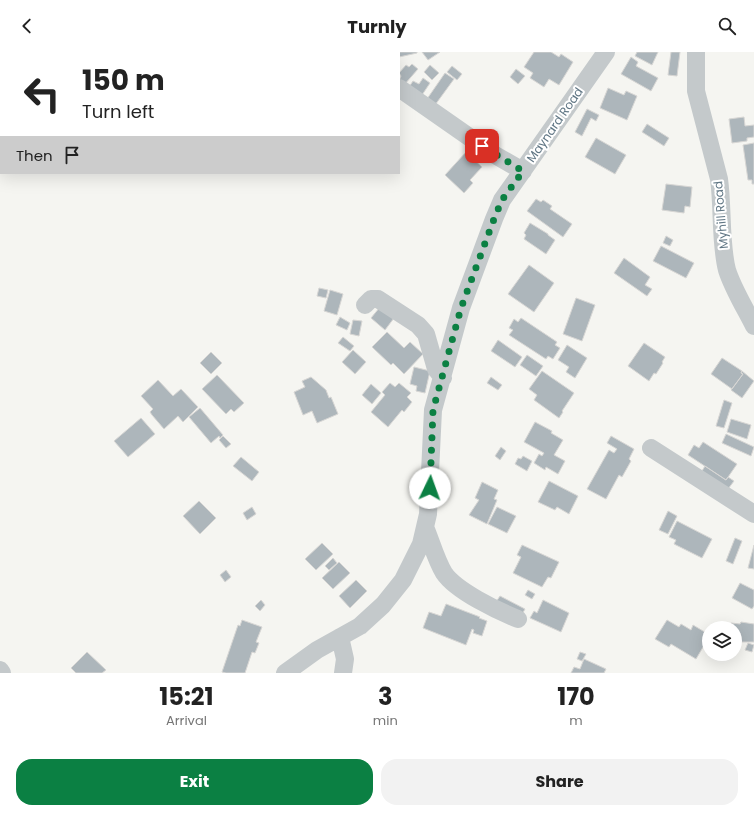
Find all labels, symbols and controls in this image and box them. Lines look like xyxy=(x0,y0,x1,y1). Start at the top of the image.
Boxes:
text: Turnly xyxy=(347,14,407,39)
icon: back xyxy=(16,15,38,37)
icon: search xyxy=(716,15,738,37)
text: 150 m xyxy=(82,61,165,100)
icon: left xyxy=(16,68,68,120)
street label: Maynard Road xyxy=(522,84,587,166)
text: Turn left xyxy=(82,99,154,124)
pin xyxy=(465,129,499,163)
icon: arrive xyxy=(471,135,493,157)
icon: arrive xyxy=(61,144,83,166)
text: Then xyxy=(16,145,53,166)
street label: Myhill Road xyxy=(709,180,732,250)
position arrow xyxy=(409,467,451,509)
map controls xyxy=(702,621,742,661)
button: layers xyxy=(702,621,742,661)
text: 15:21 xyxy=(159,680,214,713)
text: 3 xyxy=(378,680,393,713)
text: 170 xyxy=(557,680,595,713)
text: Arrival xyxy=(166,711,207,730)
text: min xyxy=(373,711,398,730)
text: m xyxy=(569,711,583,730)
button: Exit xyxy=(16,759,373,805)
button: Share xyxy=(381,759,738,805)

